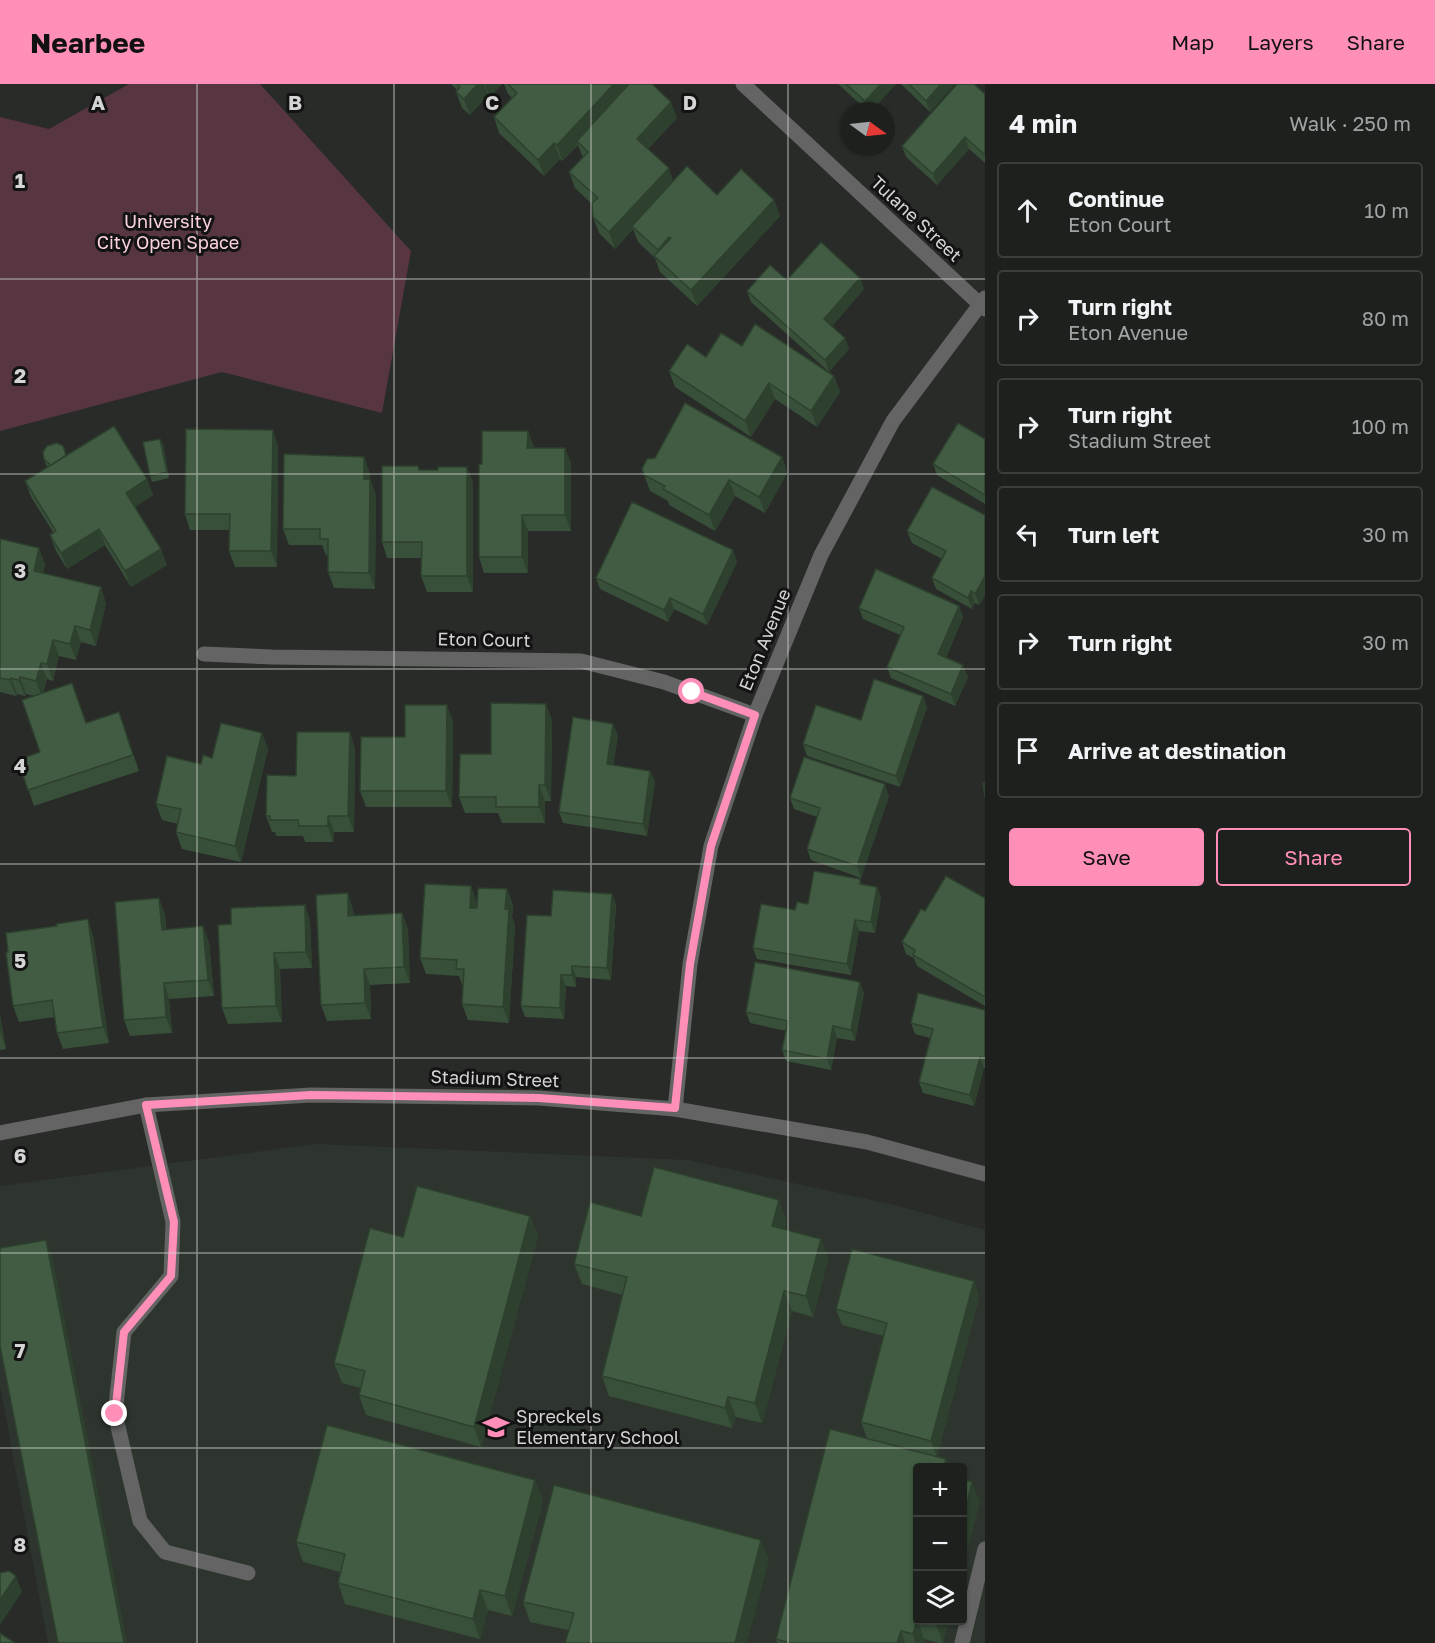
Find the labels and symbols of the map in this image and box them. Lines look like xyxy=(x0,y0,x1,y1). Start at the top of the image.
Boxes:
text: A xyxy=(91,90,105,114)
text: B xyxy=(288,90,302,114)
text: C xyxy=(485,90,499,114)
text: D xyxy=(683,90,697,114)
north arrow xyxy=(841,102,895,156)
text: 1 xyxy=(15,168,25,192)
street label: Tulane Street xyxy=(867,171,966,266)
park label: University City Open Space xyxy=(97,210,239,253)
text: 2 xyxy=(14,363,26,387)
text: 3 xyxy=(14,558,26,582)
street label: Eton Avenue xyxy=(734,585,795,694)
street label: Eton Court xyxy=(437,627,531,651)
route start xyxy=(678,678,704,704)
text: 4 xyxy=(14,753,26,777)
text: 5 xyxy=(14,948,26,972)
street label: Stadium Street xyxy=(430,1065,560,1091)
text: 6 xyxy=(14,1143,26,1167)
text: 7 xyxy=(15,1338,26,1362)
route end xyxy=(101,1400,127,1426)
place label: Spreckels Elementary School xyxy=(516,1405,680,1448)
school or university icon: Spreckels Elementary School xyxy=(481,1412,511,1442)
text: 8 xyxy=(14,1532,26,1556)

